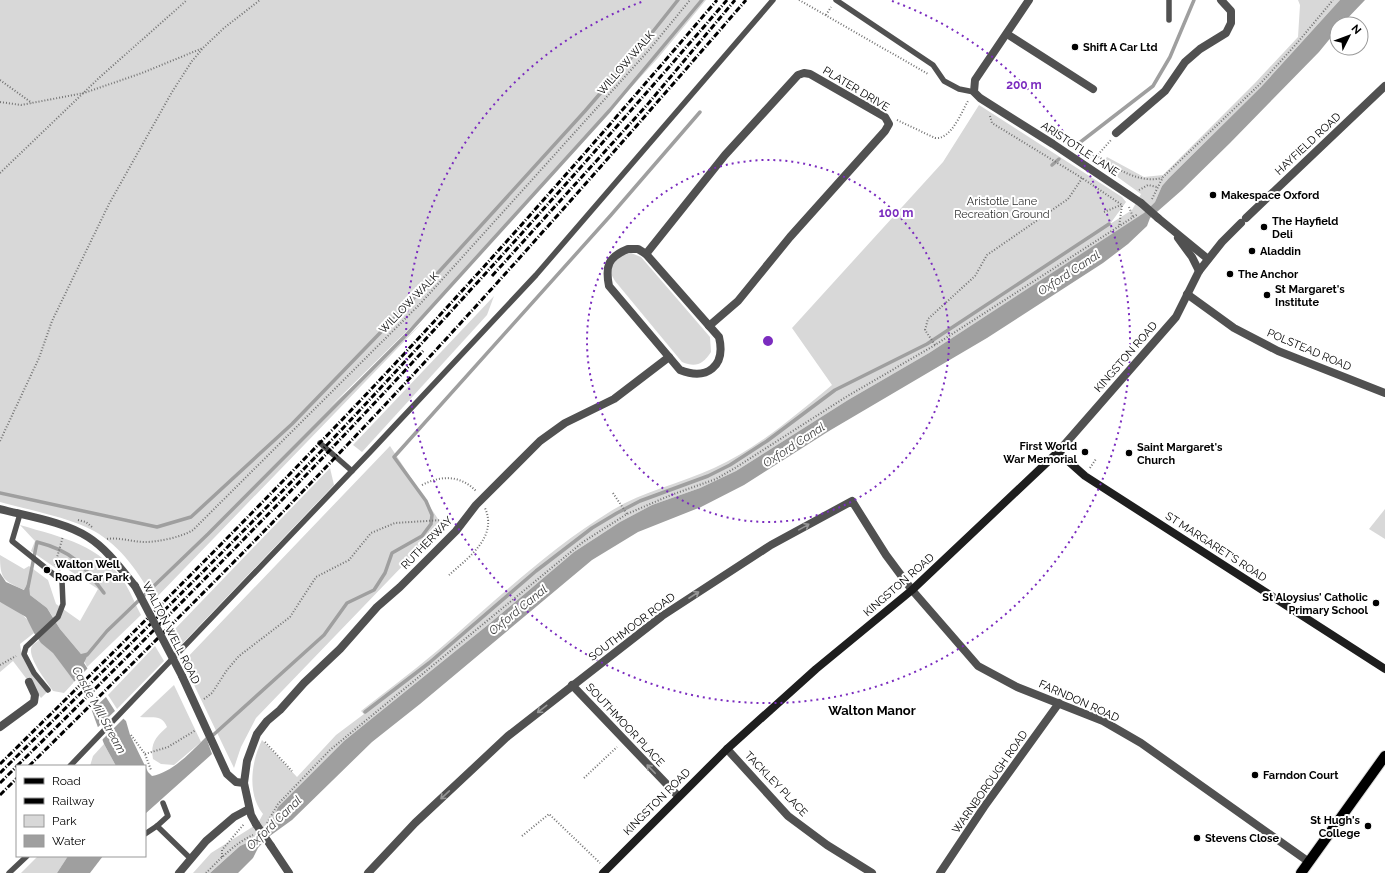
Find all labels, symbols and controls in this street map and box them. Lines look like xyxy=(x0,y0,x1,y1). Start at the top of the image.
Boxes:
north arrow xyxy=(1329,16,1369,56)
text: N xyxy=(1348,22,1364,37)
street label: WILLOW WALK xyxy=(595,28,658,97)
place label: Shift A Car Ltd xyxy=(1083,41,1158,54)
marker: Shift A Car Ltd xyxy=(1070,42,1080,52)
street label: PLATER DRIVE xyxy=(820,64,892,114)
text: 200 m xyxy=(1006,78,1042,92)
street label: HAYFIELD ROAD xyxy=(1272,110,1344,178)
street label: ARISTOTLE LANE xyxy=(1039,119,1122,179)
place label: Makespace Oxford xyxy=(1221,189,1319,202)
marker: Makespace Oxford xyxy=(1208,190,1218,200)
park label: Aristotle Lane Recreation Ground xyxy=(954,195,1050,221)
text: 100 m xyxy=(879,206,913,220)
place label: The Hayfield Deli xyxy=(1272,215,1338,241)
marker: The Hayfield Deli xyxy=(1259,222,1269,232)
place label: Aladdin xyxy=(1260,245,1301,258)
marker: Aladdin xyxy=(1247,246,1257,256)
water label: Oxford Canal xyxy=(1035,248,1103,298)
place label: The Anchor xyxy=(1238,268,1299,281)
street label: WILLOW WALK xyxy=(377,269,442,336)
marker: The Anchor xyxy=(1225,269,1235,279)
place label: St Margaret's Institute xyxy=(1275,283,1345,309)
marker: St Margaret's Institute xyxy=(1262,290,1272,300)
street label: KINGSTON ROAD xyxy=(1092,319,1160,395)
street label: POLSTEAD ROAD xyxy=(1265,326,1353,374)
centre of rings xyxy=(761,334,775,348)
water label: Oxford Canal xyxy=(760,420,828,470)
place label: First World War Memorial xyxy=(1003,440,1078,466)
place label: Saint Margaret's Church xyxy=(1137,441,1223,467)
marker: First World War Memorial xyxy=(1080,447,1090,457)
marker: Saint Margaret's Church xyxy=(1124,448,1134,458)
street label: ST MARGARET'S ROAD xyxy=(1163,509,1269,585)
street label: RUTHERWAY xyxy=(399,514,455,572)
one-way arrow xyxy=(798,522,810,530)
street label: KINGSTON ROAD xyxy=(861,551,937,619)
place label: Walton Well Road Car Park xyxy=(55,558,130,584)
marker: Walton Well Road Car Park xyxy=(42,565,52,575)
street label: WALTON WELL ROAD xyxy=(140,580,203,686)
water label: Oxford Canal xyxy=(486,582,550,638)
street label: SOUTHMOOR ROAD xyxy=(586,590,678,664)
one-way arrow xyxy=(688,591,699,599)
place label: St Aloysius' Catholic Primary School xyxy=(1262,591,1368,617)
marker: St Aloysius' Catholic Primary School xyxy=(1371,598,1381,608)
water label: Castle Mill Stream xyxy=(69,664,129,756)
street label: FARNDON ROAD xyxy=(1037,677,1121,725)
street label: SOUTHMOOR PLACE xyxy=(583,681,667,769)
district label: Walton Manor xyxy=(828,703,916,718)
one-way arrow xyxy=(536,705,547,713)
street label: WARNBOROUGH ROAD xyxy=(950,728,1031,836)
street label: TACKLEY PLACE xyxy=(742,749,810,819)
one-way arrow xyxy=(646,764,656,774)
legend xyxy=(16,765,146,857)
street label: KINGSTON ROAD xyxy=(621,766,693,838)
place label: Farndon Court xyxy=(1263,769,1339,782)
marker: Farndon Court xyxy=(1250,770,1260,780)
text: Road xyxy=(52,774,81,788)
one-way arrow xyxy=(440,791,450,800)
water label: Oxford Canal xyxy=(244,793,304,853)
text: Railway xyxy=(52,794,95,808)
text: Park xyxy=(52,814,77,828)
place label: St Hugh's College xyxy=(1310,814,1361,840)
marker: St Hugh's College xyxy=(1363,821,1373,831)
place label: Stevens Close xyxy=(1205,832,1279,845)
marker: Stevens Close xyxy=(1192,833,1202,843)
text: Water xyxy=(52,834,86,848)

